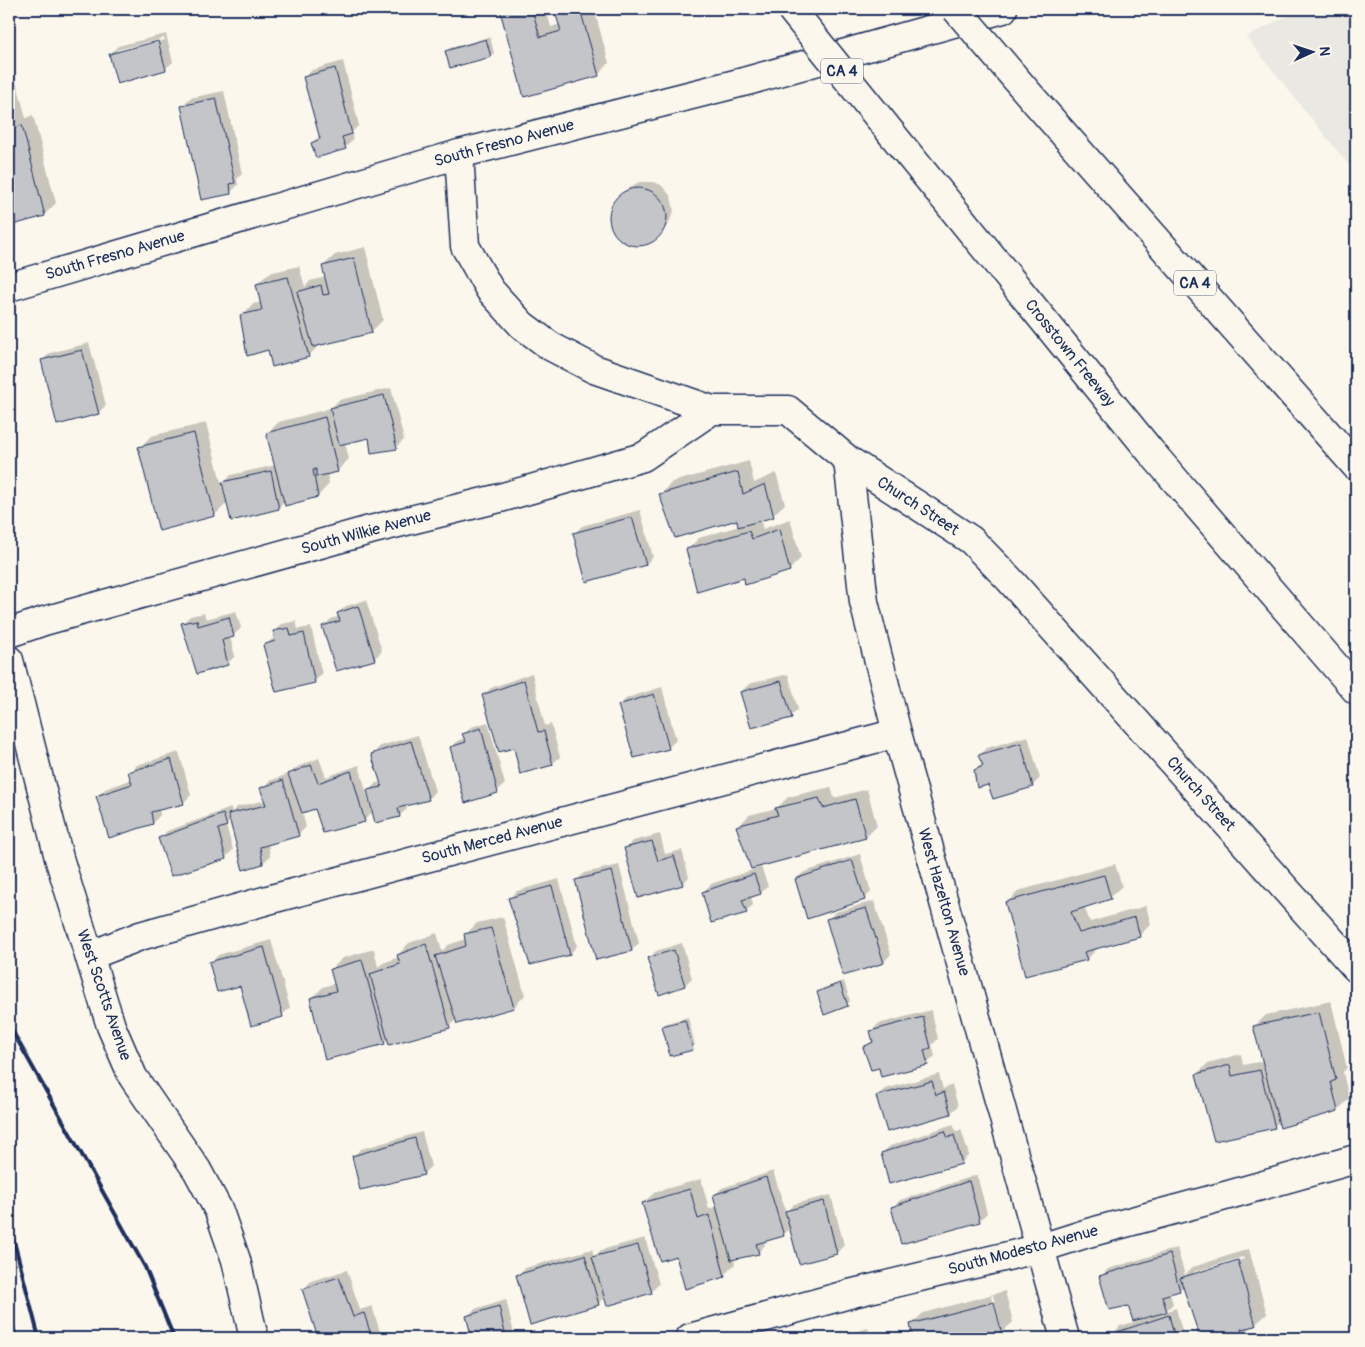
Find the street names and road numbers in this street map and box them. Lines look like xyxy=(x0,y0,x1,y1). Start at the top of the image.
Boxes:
road number: CA 4 xyxy=(821,58,863,84)
street label: South Fresno Avenue xyxy=(432,115,576,171)
street label: South Fresno Avenue xyxy=(43,226,187,284)
road number: CA 4 xyxy=(1174,270,1216,296)
street label: Crosstown Freeway xyxy=(1021,295,1119,411)
street label: Church Street xyxy=(873,472,963,540)
street label: South Wilkie Avenue xyxy=(299,505,433,559)
street label: Church Street xyxy=(1162,753,1240,836)
street label: South Merced Avenue xyxy=(419,812,565,868)
street label: West Hazelton Avenue xyxy=(913,826,975,978)
street label: West Scotts Avenue xyxy=(72,927,136,1063)
street label: South Modesto Avenue xyxy=(946,1220,1100,1280)

